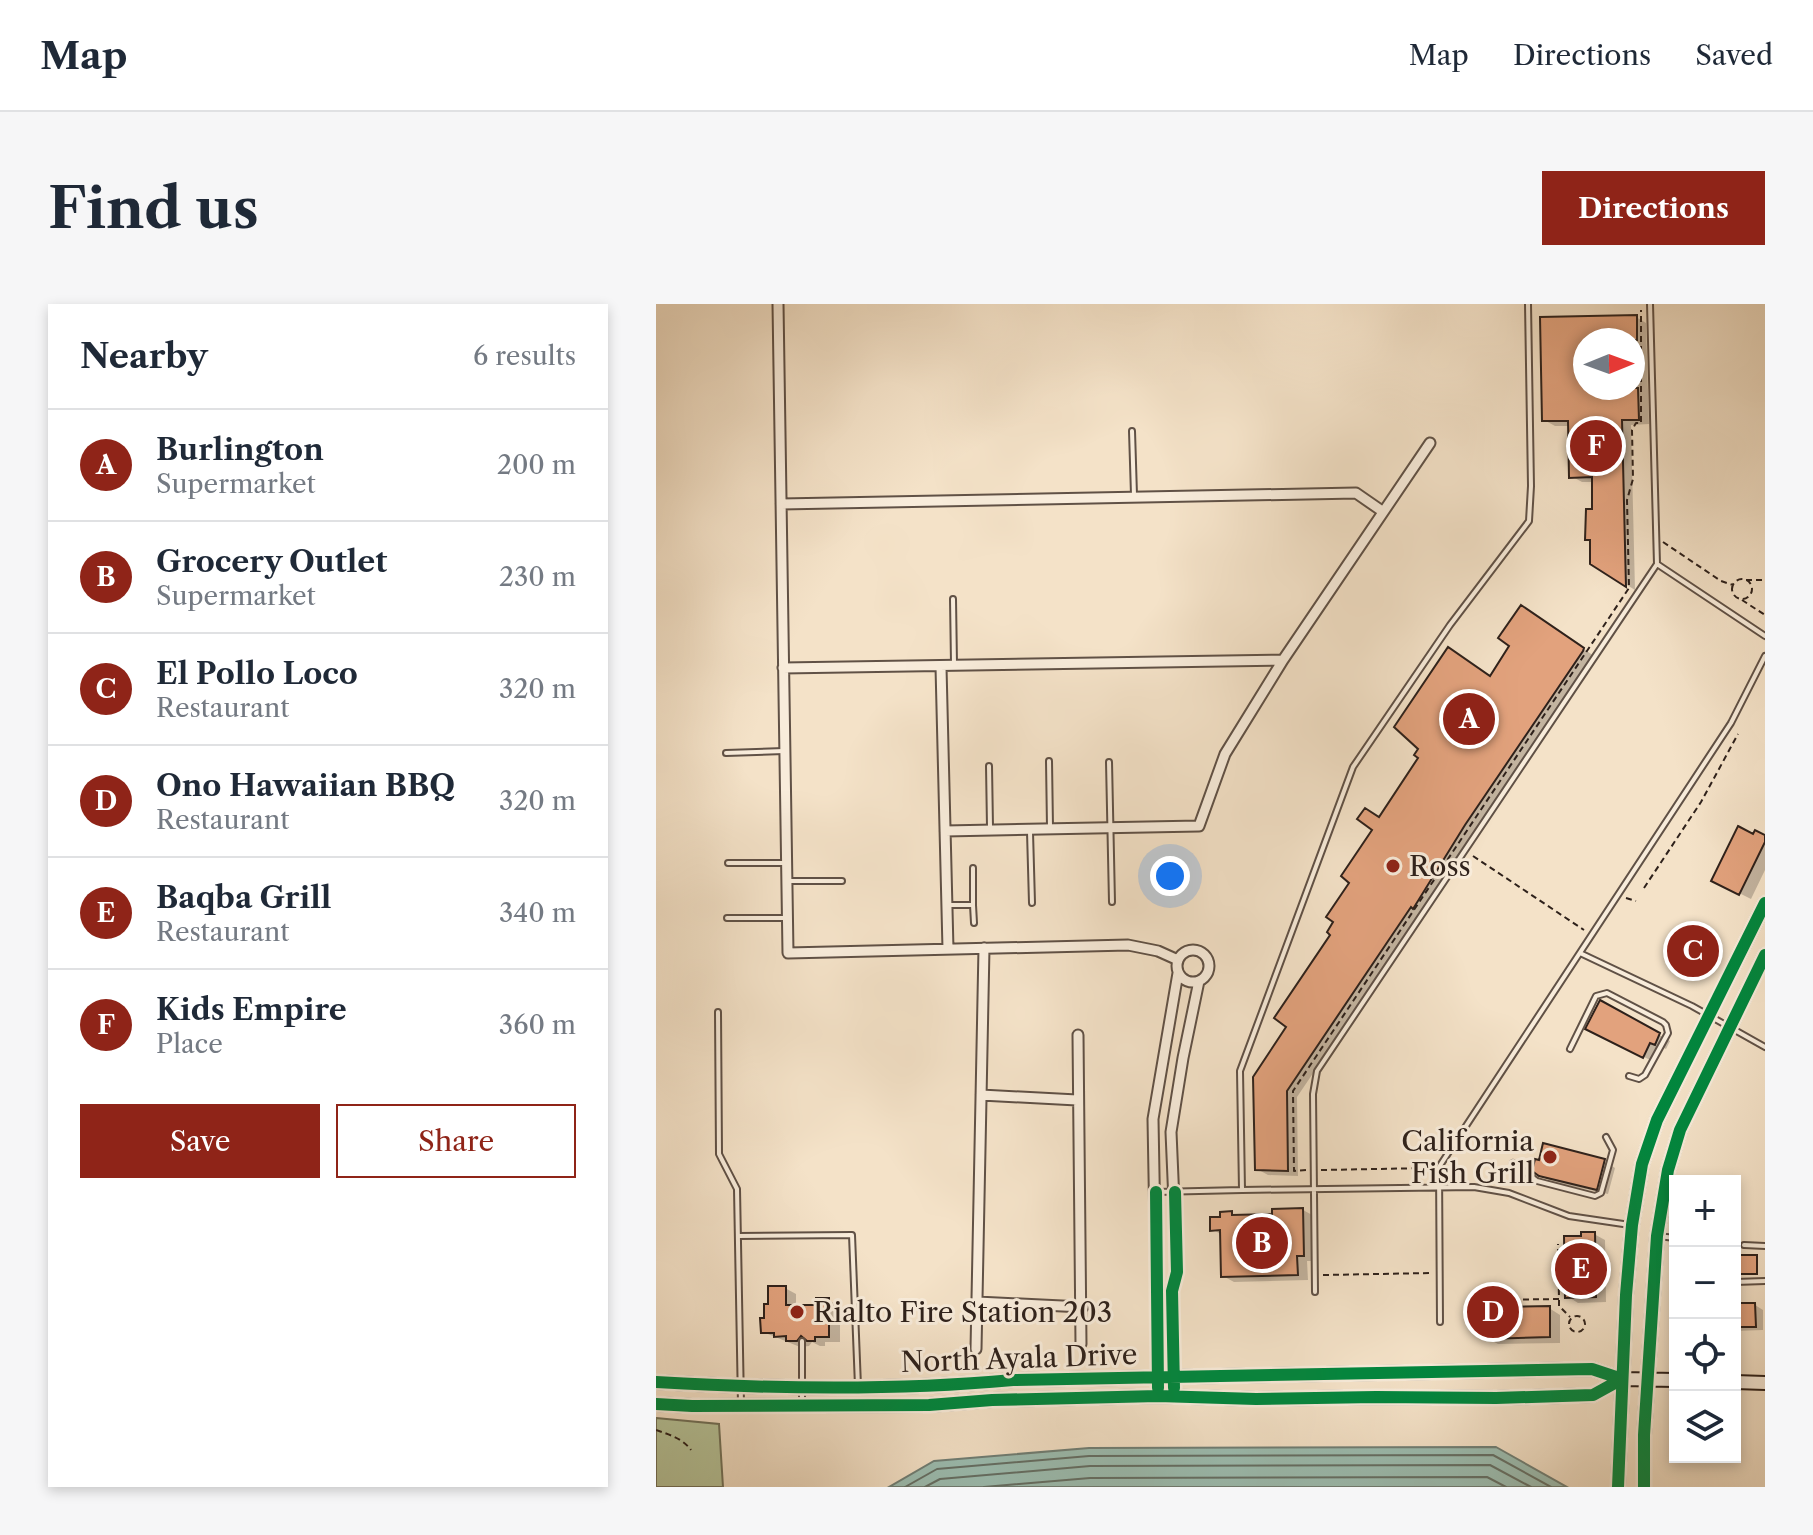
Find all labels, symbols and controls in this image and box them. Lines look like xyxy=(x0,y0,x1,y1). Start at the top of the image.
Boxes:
text: Map xyxy=(40,32,128,79)
text: Map xyxy=(1409,38,1469,72)
text: Directions xyxy=(1513,38,1651,72)
text: Saved xyxy=(1695,38,1773,72)
button: Directions xyxy=(1542,171,1765,245)
text: Find us xyxy=(48,174,259,243)
north arrow xyxy=(1573,328,1645,400)
text: Nearby xyxy=(80,335,208,377)
text: 6 results xyxy=(473,340,576,372)
pin: F xyxy=(1570,416,1622,476)
text: Burlington xyxy=(156,431,324,468)
text: A xyxy=(96,449,116,481)
text: 200 m xyxy=(497,449,576,481)
text: Supermarket xyxy=(156,468,316,500)
text: Grocery Outlet xyxy=(156,543,387,580)
text: B xyxy=(96,561,116,593)
text: 230 m xyxy=(499,561,576,593)
text: Supermarket xyxy=(156,580,316,612)
text: El Pollo Loco xyxy=(156,655,358,692)
text: C xyxy=(96,673,116,705)
text: 320 m xyxy=(499,673,576,705)
pin: A xyxy=(1443,689,1495,749)
text: Restaurant xyxy=(156,692,290,724)
text: Ono Hawaiian BBQ xyxy=(156,767,455,804)
text: D xyxy=(95,785,117,817)
text: 320 m xyxy=(499,785,576,817)
text: Restaurant xyxy=(156,804,290,836)
place label: Ross xyxy=(1409,849,1471,883)
your location xyxy=(1150,856,1190,896)
marker: Ross xyxy=(1384,857,1402,875)
text: Baqba Grill xyxy=(156,879,331,916)
text: E xyxy=(97,897,115,929)
text: 340 m xyxy=(499,897,576,929)
text: Restaurant xyxy=(156,916,290,948)
pin: C xyxy=(1667,921,1719,981)
text: Kids Empire xyxy=(156,991,347,1028)
text: F xyxy=(97,1009,115,1041)
text: 360 m xyxy=(499,1009,576,1041)
text: Place xyxy=(156,1028,223,1060)
button: Save xyxy=(80,1104,320,1178)
button: Share xyxy=(336,1104,576,1178)
place label: California Fish Grill xyxy=(1401,1124,1534,1190)
marker: California Fish Grill xyxy=(1541,1148,1559,1166)
map controls xyxy=(1669,1175,1741,1463)
button: + xyxy=(1669,1175,1741,1247)
pin: B xyxy=(1236,1213,1288,1273)
pin: E xyxy=(1555,1239,1607,1299)
button: − xyxy=(1669,1247,1741,1319)
pin: D xyxy=(1467,1282,1519,1342)
place label: Rialto Fire Station 203 xyxy=(813,1295,1112,1329)
marker: Rialto Fire Station 203 xyxy=(788,1303,806,1321)
button: locate xyxy=(1669,1319,1741,1391)
street label: North Ayala Drive xyxy=(900,1337,1138,1379)
button: layers xyxy=(1669,1391,1741,1463)

